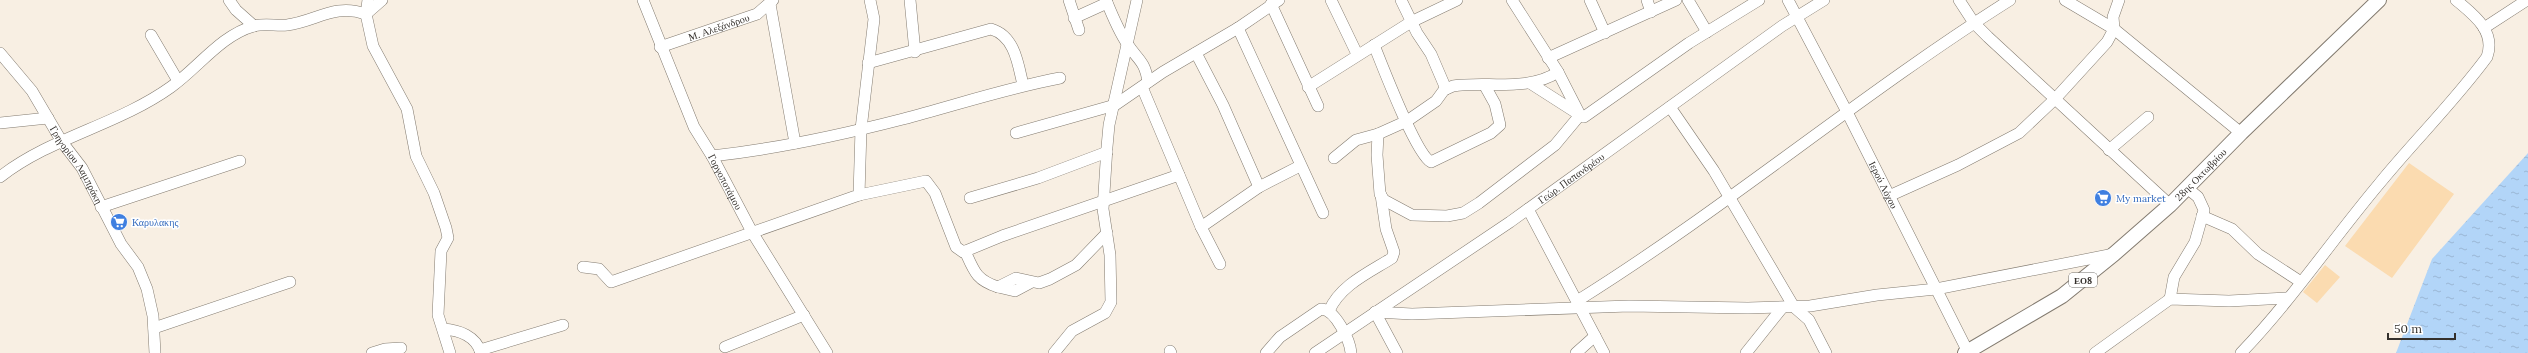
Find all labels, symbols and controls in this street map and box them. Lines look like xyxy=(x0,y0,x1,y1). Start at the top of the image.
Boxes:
street label: Μ. Αλεξάνδρου xyxy=(686,11,751,43)
street label: Γρηγορίου Λαμπράκη xyxy=(47,123,106,206)
street label: 28ης Οκτωβρίου xyxy=(2172,145,2229,203)
street label: Γεώρ. Παπανδρέου xyxy=(1535,150,1607,206)
street label: Γοργοποτάμου xyxy=(706,152,746,212)
street label: Ιερού Λόχου xyxy=(1866,159,1901,211)
supermarket icon: My market xyxy=(2093,188,2113,208)
place label: My market xyxy=(2116,192,2166,205)
supermarket icon: Καρυλακης xyxy=(109,212,129,232)
place label: Καρυλακης xyxy=(132,216,178,229)
road number: ΕΟ8 xyxy=(2069,273,2097,287)
scale bar xyxy=(2388,315,2455,341)
text: 50 m xyxy=(2394,321,2422,336)

